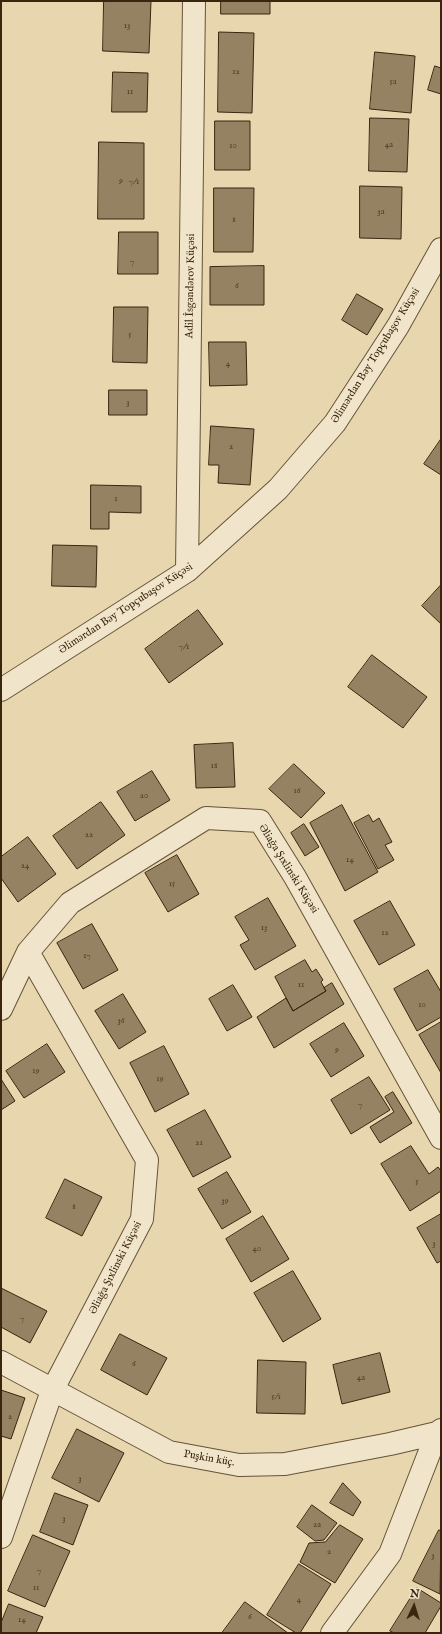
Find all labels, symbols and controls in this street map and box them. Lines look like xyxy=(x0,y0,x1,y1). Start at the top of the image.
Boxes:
house number: 13 xyxy=(124,21,130,31)
house number: 12 xyxy=(232,67,240,77)
house number: 5a xyxy=(389,77,397,87)
house number: 11 xyxy=(127,87,133,97)
house number: 4a xyxy=(385,140,393,150)
house number: 10 xyxy=(229,141,237,151)
house number: 9 xyxy=(119,176,123,186)
house number: 7/1 xyxy=(129,177,139,187)
house number: 3a xyxy=(377,207,385,217)
house number: 8 xyxy=(232,215,236,225)
street label: Adil İsgəndərov Küçəsi xyxy=(183,233,199,339)
house number: 7 xyxy=(130,257,134,267)
house number: 6 xyxy=(235,281,239,291)
street label: Əlimərdan Bəy Topçubaşov Küçəsi xyxy=(329,286,423,426)
house number: 5 xyxy=(128,330,132,340)
house number: 4 xyxy=(226,359,230,369)
house number: 3 xyxy=(126,398,130,408)
house number: 2 xyxy=(229,442,233,452)
house number: 1 xyxy=(114,494,118,504)
street label: Əlimərdan Bəy Topçubaşov Küçəsi xyxy=(57,561,195,657)
house number: 7/1 xyxy=(179,642,189,652)
house number: 18 xyxy=(211,761,217,771)
house number: 16 xyxy=(293,786,301,796)
house number: 20 xyxy=(140,791,148,801)
street label: Əliağa Şıxlinski Küçəsi xyxy=(255,822,321,916)
house number: 22 xyxy=(85,830,93,840)
house number: 14 xyxy=(346,855,354,865)
house number: 24 xyxy=(21,861,29,871)
house number: 15 xyxy=(169,879,175,889)
house number: 13 xyxy=(261,923,267,933)
house number: 12 xyxy=(381,928,389,938)
house number: 17 xyxy=(83,951,91,961)
house number: 11 xyxy=(298,980,304,990)
house number: 10 xyxy=(418,1000,426,1010)
house number: 36 xyxy=(117,1016,125,1026)
house number: 9 xyxy=(335,1045,339,1055)
house number: 19 xyxy=(32,1066,40,1076)
house number: 19 xyxy=(156,1074,164,1084)
house number: 7 xyxy=(358,1100,362,1110)
house number: 21 xyxy=(195,1138,203,1148)
house number: 5 xyxy=(415,1177,419,1187)
house number: 39 xyxy=(221,1196,229,1206)
house number: 8 xyxy=(72,1202,76,1212)
street label: Əliağa Şıxlinski Küçəsi xyxy=(87,1219,145,1317)
house number: 3 xyxy=(432,1239,436,1249)
house number: 40 xyxy=(253,1244,261,1254)
house number: 7 xyxy=(20,1314,24,1324)
house number: 6 xyxy=(132,1359,136,1369)
house number: 4a xyxy=(357,1373,365,1383)
house number: 5/1 xyxy=(271,1392,281,1402)
house number: 2 xyxy=(8,1412,12,1422)
street label: Puşkin küç. xyxy=(182,1448,236,1470)
house number: 3 xyxy=(78,1474,82,1484)
house number: 3 xyxy=(62,1514,66,1524)
house number: 2a xyxy=(313,1520,321,1530)
house number: 2 xyxy=(327,1547,331,1557)
house number: 3 xyxy=(431,1551,435,1561)
house number: 7 xyxy=(37,1566,41,1576)
house number: 11 xyxy=(33,1583,39,1593)
north arrow xyxy=(394,1586,434,1626)
text: N xyxy=(410,1587,420,1601)
house number: 4 xyxy=(297,1595,301,1605)
house number: 6 xyxy=(248,1612,252,1622)
house number: 14 xyxy=(18,1615,26,1625)

